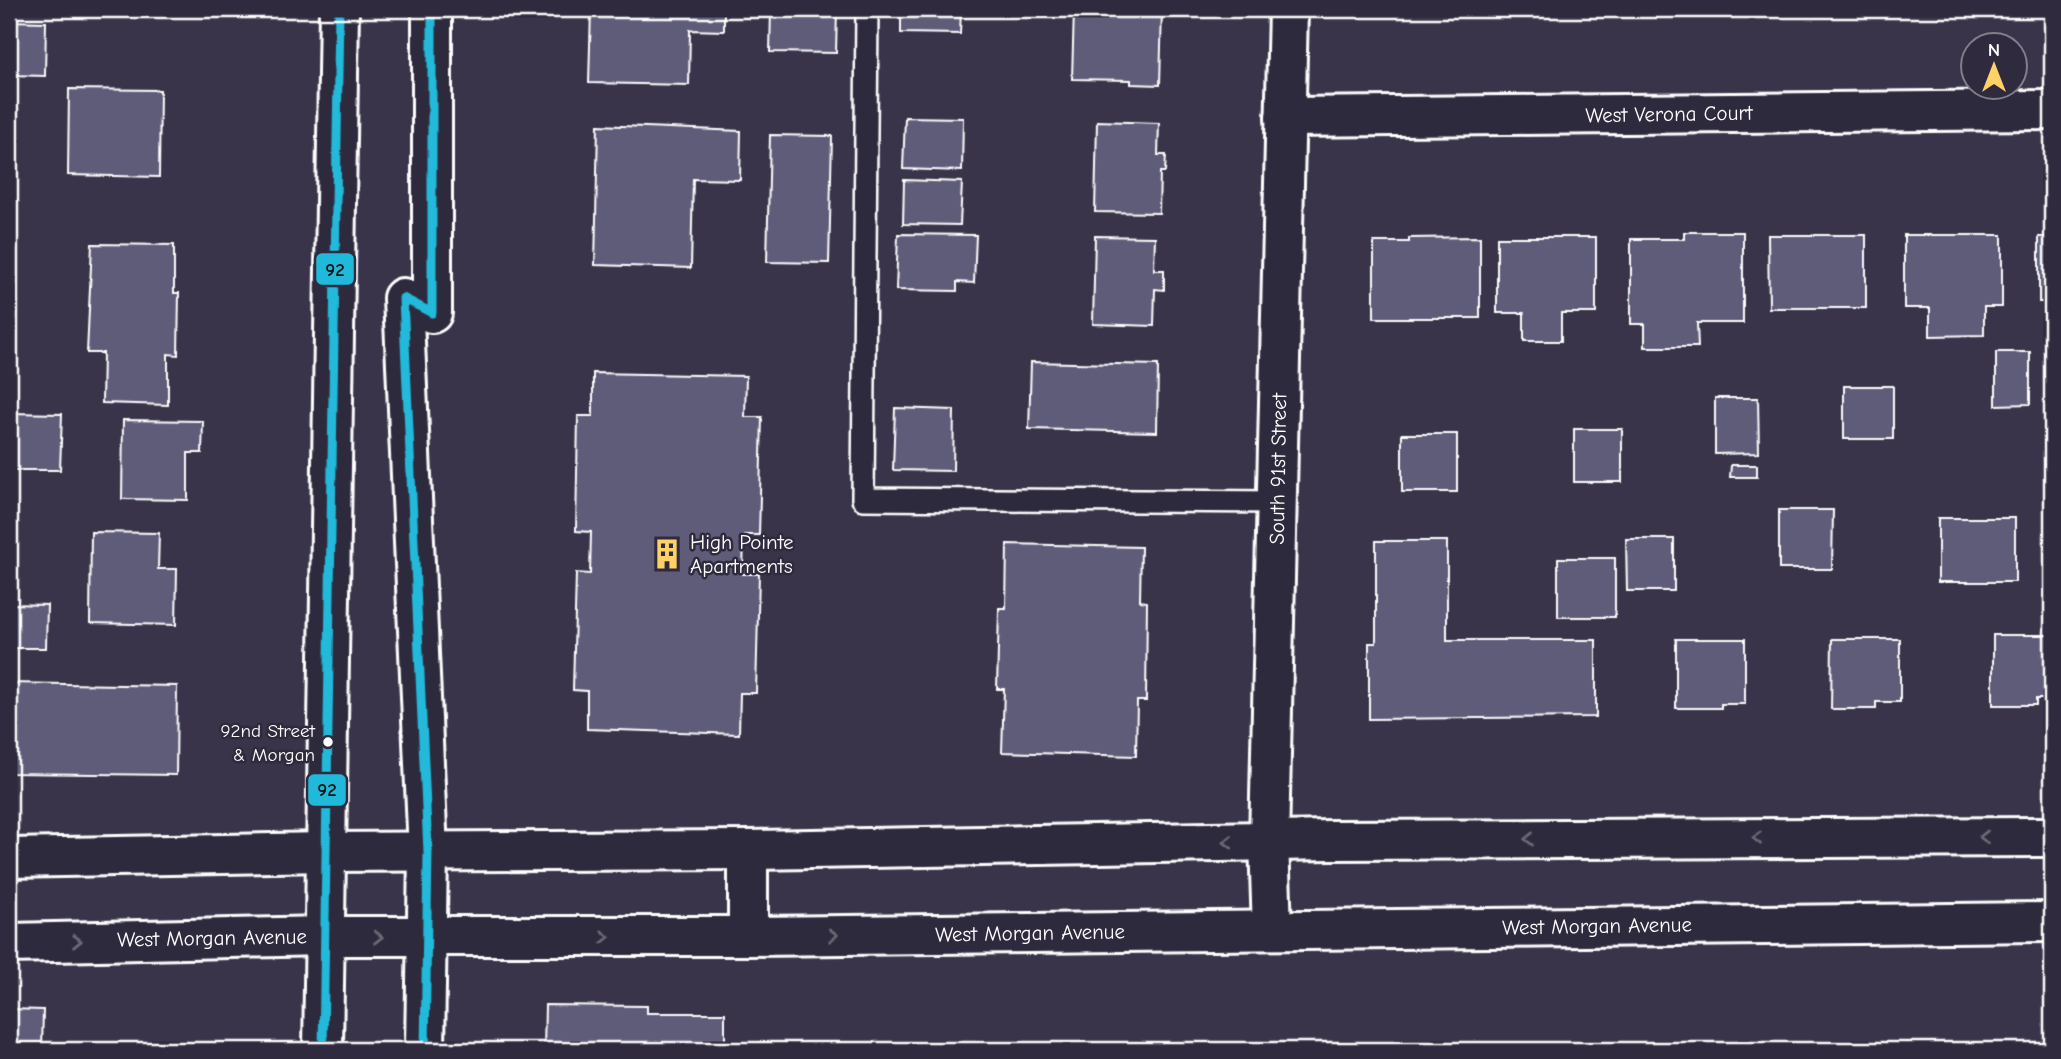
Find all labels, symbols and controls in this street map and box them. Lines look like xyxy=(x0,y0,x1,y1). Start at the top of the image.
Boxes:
north arrow xyxy=(1960,32,2030,102)
text: N xyxy=(1988,39,2000,61)
street label: West Verona Court xyxy=(1585,101,1754,127)
line badge: 92 xyxy=(315,252,355,286)
text: 92 xyxy=(325,259,345,281)
street label: South 91st Street xyxy=(1265,392,1291,545)
place label: High Pointe Apartments xyxy=(690,530,794,578)
building icon: High Pointe Apartments xyxy=(650,537,684,571)
place label: 92nd Street & Morgan xyxy=(220,720,316,766)
marker: 92nd Street & Morgan xyxy=(321,735,335,749)
line badge: 92 xyxy=(307,773,347,807)
text: 92 xyxy=(317,779,337,801)
one-way arrow xyxy=(1978,829,1989,845)
one-way arrow xyxy=(1751,830,1761,846)
one-way arrow xyxy=(1523,832,1534,847)
one-way arrow xyxy=(1222,834,1233,850)
street label: West Morgan Avenue xyxy=(1502,912,1692,940)
street label: West Morgan Avenue xyxy=(935,919,1125,947)
street label: West Morgan Avenue xyxy=(117,924,307,952)
one-way arrow xyxy=(828,927,839,943)
one-way arrow xyxy=(373,929,384,944)
one-way arrow xyxy=(601,929,611,945)
one-way arrow xyxy=(72,933,83,949)

